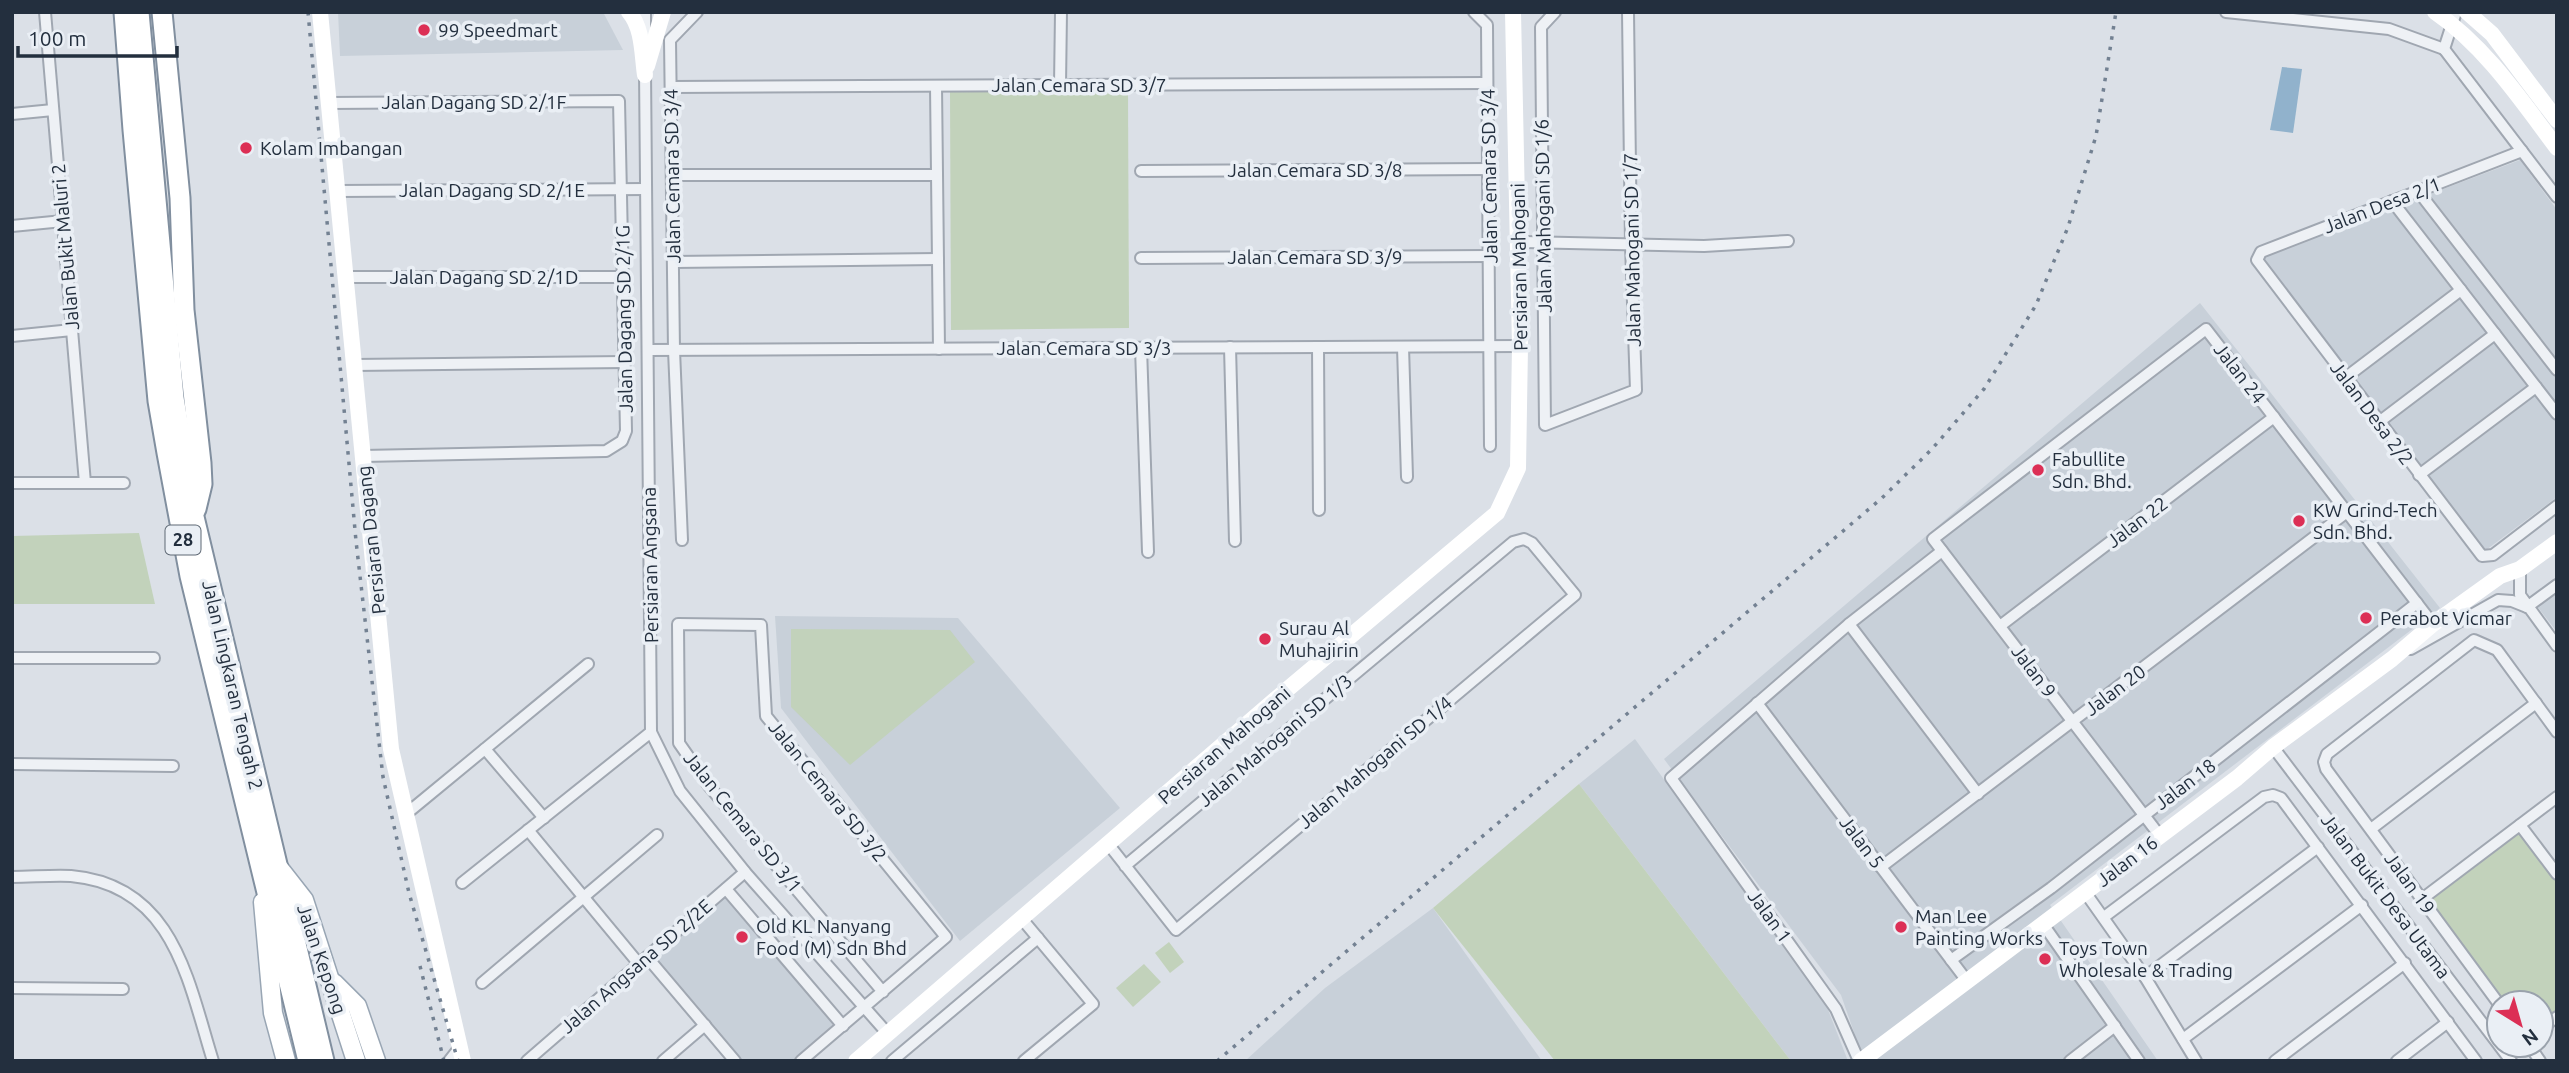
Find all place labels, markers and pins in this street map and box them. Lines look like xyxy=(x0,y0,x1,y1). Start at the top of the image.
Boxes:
place label: 99 Speedmart xyxy=(438,19,558,41)
marker: 99 Speedmart xyxy=(416,22,432,38)
place label: Kolam Imbangan xyxy=(260,137,403,159)
marker: Kolam Imbangan xyxy=(238,140,254,156)
place label: Fabullite Sdn. Bhd. xyxy=(2052,448,2132,492)
marker: Fabullite Sdn. Bhd. xyxy=(2030,462,2046,478)
place label: KW Grind-Tech Sdn. Bhd. xyxy=(2313,499,2438,543)
marker: KW Grind-Tech Sdn. Bhd. xyxy=(2291,513,2307,529)
place label: Perabot Vicmar xyxy=(2380,607,2512,629)
marker: Perabot Vicmar xyxy=(2358,610,2374,626)
place label: Surau Al Muhajirin xyxy=(1279,617,1359,661)
marker: Surau Al Muhajirin xyxy=(1257,631,1273,647)
place label: Man Lee Painting Works xyxy=(1915,905,2043,949)
place label: Old KL Nanyang Food (M) Sdn Bhd xyxy=(756,915,907,959)
marker: Man Lee Painting Works xyxy=(1893,919,1909,935)
marker: Old KL Nanyang Food (M) Sdn Bhd xyxy=(734,929,750,945)
place label: Toys Town Wholesale & Trading xyxy=(2059,937,2233,981)
marker: Toys Town Wholesale & Trading xyxy=(2037,951,2053,967)

